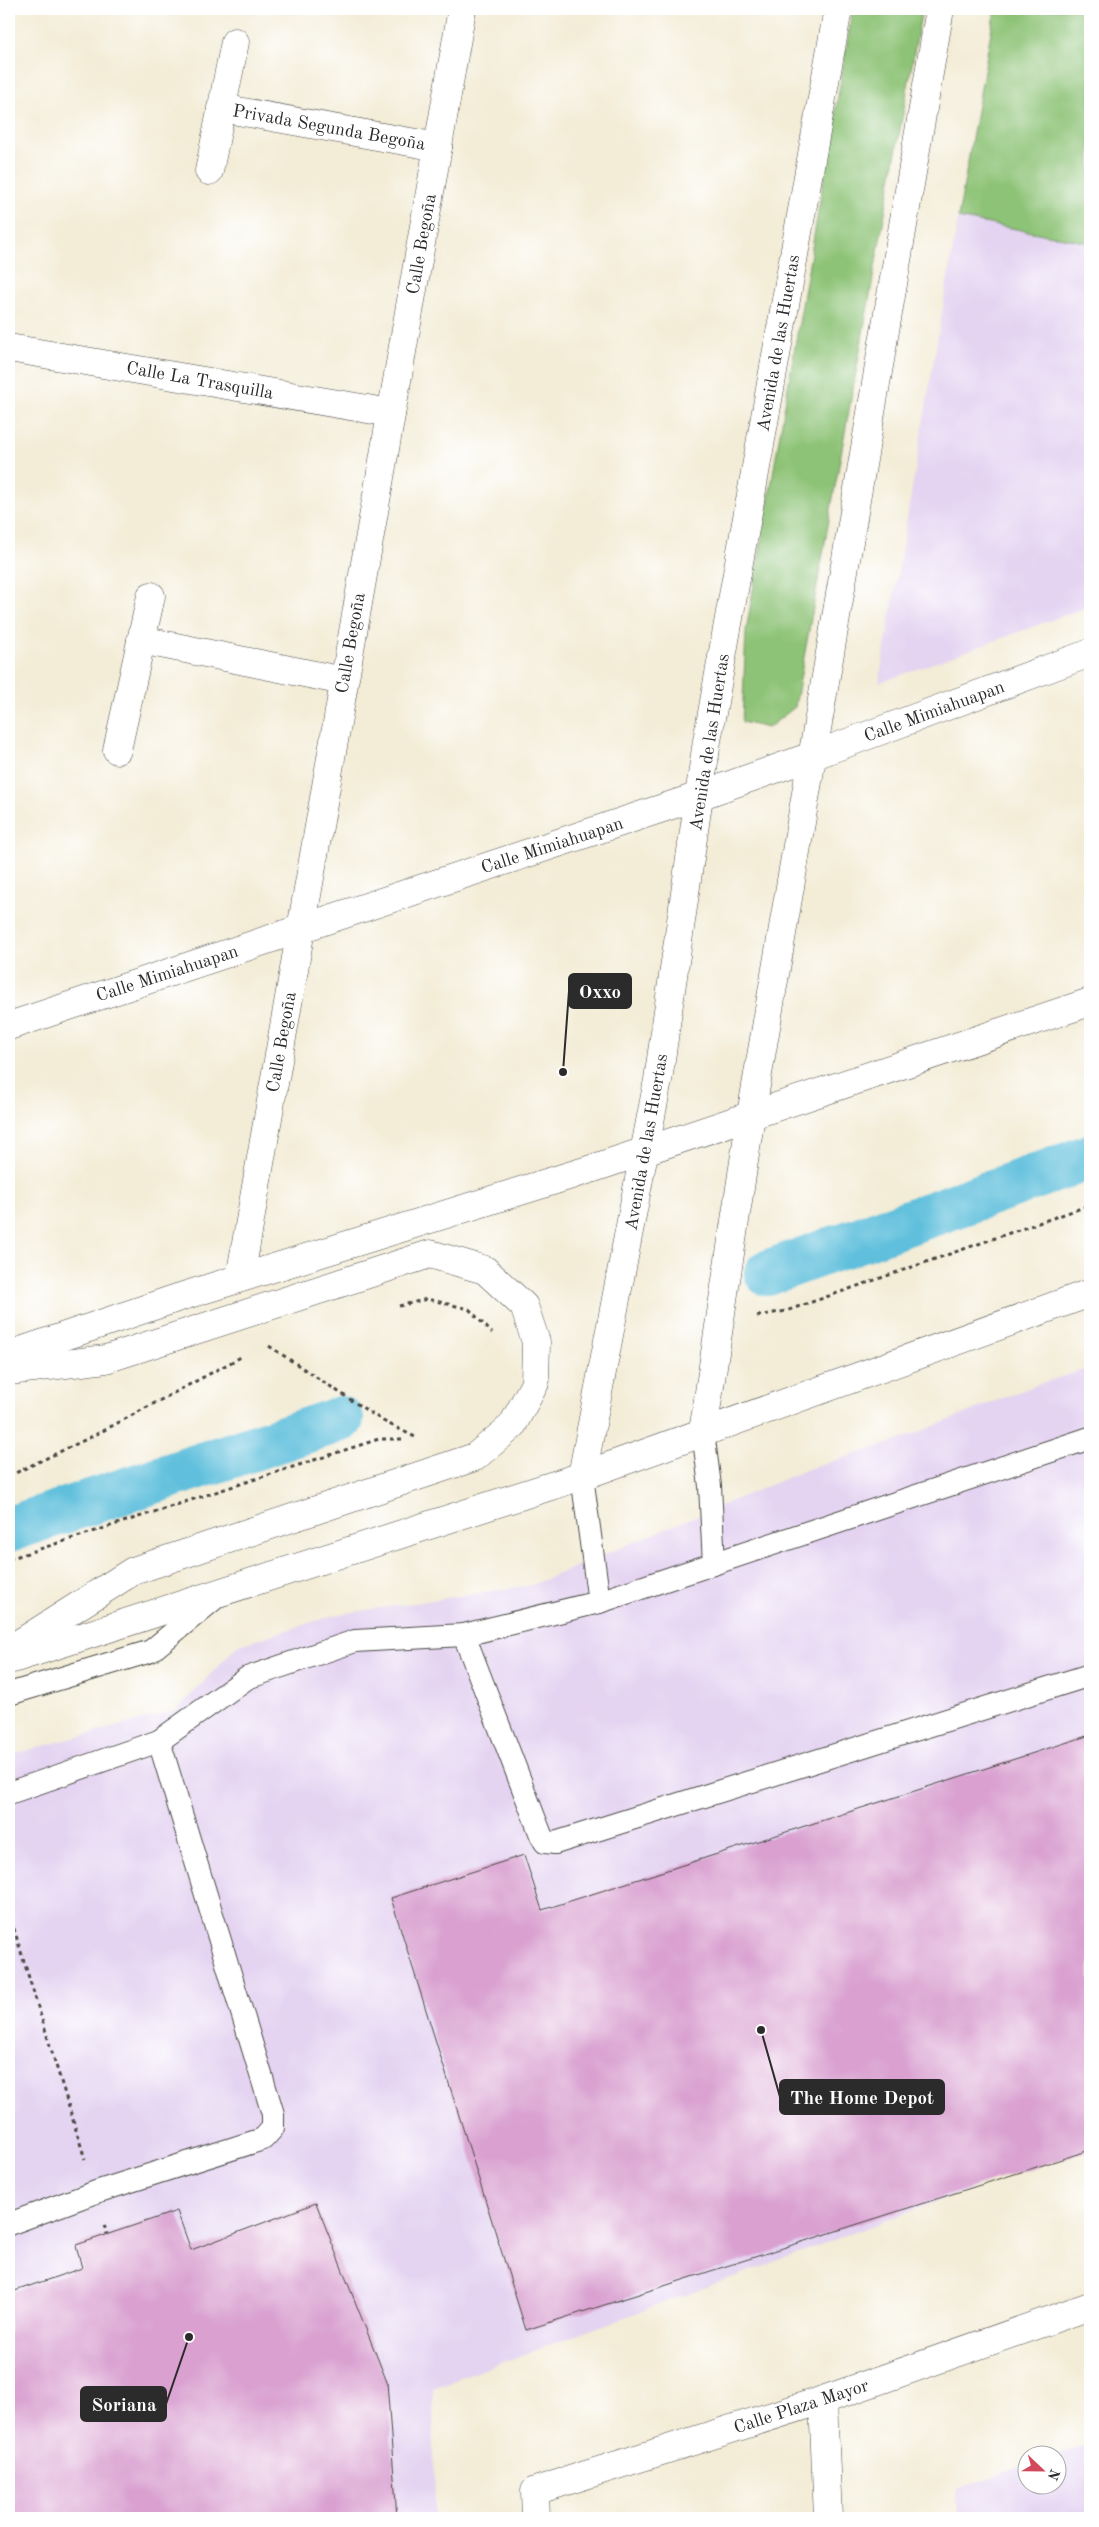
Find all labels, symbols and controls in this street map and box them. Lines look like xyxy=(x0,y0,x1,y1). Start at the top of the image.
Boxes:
street label: Privada Segunda Begoña xyxy=(231,102,427,154)
street label: Calle Begoña xyxy=(404,192,440,296)
street label: Avenida de las Huertas xyxy=(755,253,803,433)
street label: Calle La Trasquilla xyxy=(125,359,275,403)
street label: Calle Begoña xyxy=(333,591,369,695)
street label: Avenida de las Huertas xyxy=(687,652,733,832)
street label: Calle Mimiahuapan xyxy=(862,678,1007,746)
street label: Calle Mimiahuapan xyxy=(479,814,626,877)
street label: Calle Mimiahuapan xyxy=(94,942,241,1005)
callout: Oxxo xyxy=(569,974,631,1008)
text: Oxxo xyxy=(579,984,621,1003)
street label: Calle Begoña xyxy=(264,990,300,1094)
street label: Avenida de las Huertas xyxy=(623,1052,671,1232)
callout: The Home Depot xyxy=(780,2080,944,2114)
text: The Home Depot xyxy=(790,2090,934,2109)
street label: Calle Plaza Mayor xyxy=(732,2376,871,2437)
callout: Soriana xyxy=(81,2387,166,2421)
text: Soriana xyxy=(91,2397,157,2416)
north arrow xyxy=(1016,2444,1066,2494)
text: N xyxy=(1045,2467,1062,2482)

